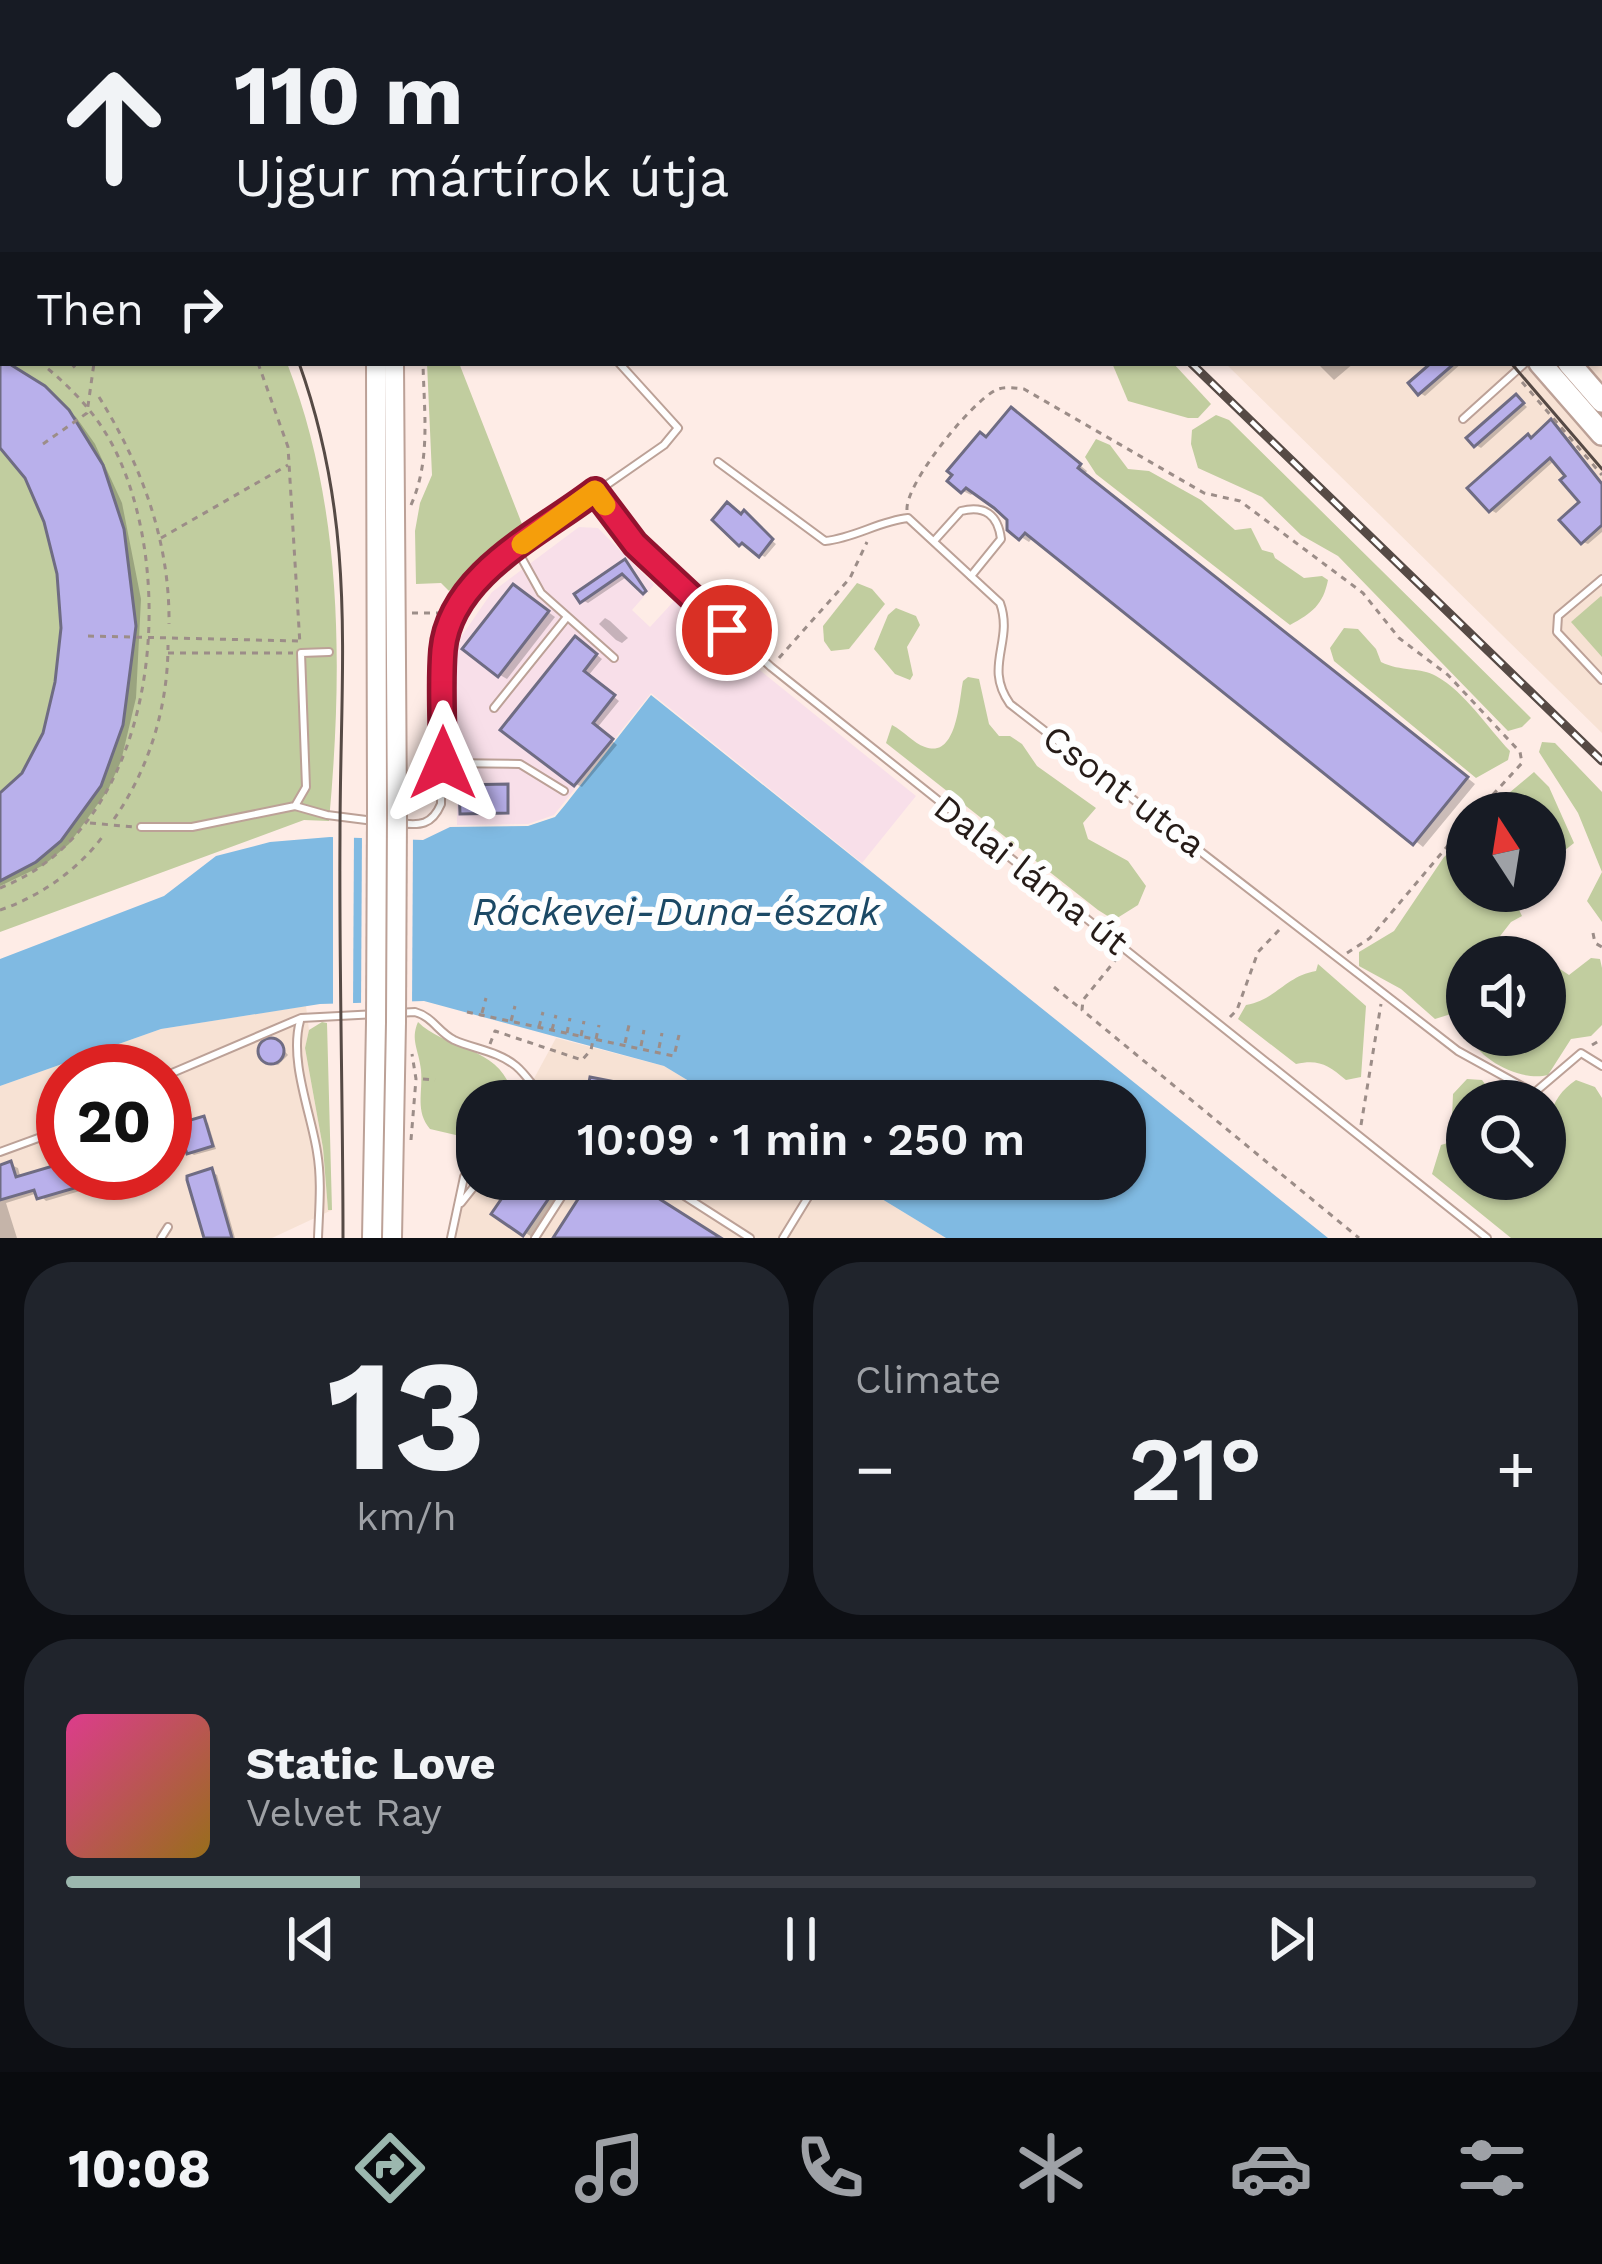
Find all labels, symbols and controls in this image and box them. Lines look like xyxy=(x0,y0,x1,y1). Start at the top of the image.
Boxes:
text: 110 m xyxy=(234,46,464,144)
icon: ahead xyxy=(36,48,192,204)
text: Ujgur mártírok útja xyxy=(234,146,729,209)
icon: right xyxy=(168,276,234,342)
text: Then xyxy=(36,283,144,336)
pin xyxy=(676,579,778,681)
icon: arrive xyxy=(694,597,760,663)
position arrow xyxy=(380,700,506,826)
street label: Csont utca xyxy=(1034,716,1214,866)
street label: Dalai láma út xyxy=(926,786,1136,964)
north arrow xyxy=(1446,792,1566,912)
map controls xyxy=(1446,792,1566,1200)
water label: Ráckevei-Duna-észak xyxy=(472,889,882,934)
button: sound xyxy=(1446,936,1566,1056)
speed limit sign: 20 xyxy=(36,1044,192,1200)
button: search xyxy=(1446,1080,1566,1200)
text: 10:09 · 1 min · 250 m xyxy=(577,1113,1025,1166)
text: 13 xyxy=(327,1324,486,1507)
text: Climate xyxy=(855,1357,1001,1402)
text: 21° xyxy=(1128,1416,1263,1522)
text: − xyxy=(855,1431,895,1508)
text: + xyxy=(1496,1431,1536,1508)
text: km/h xyxy=(356,1494,457,1539)
text: Static Love xyxy=(246,1737,496,1790)
text: Velvet Ray xyxy=(246,1790,442,1835)
icon: previous xyxy=(278,1906,344,1972)
icon: pause xyxy=(768,1906,834,1972)
icon: next xyxy=(1258,1906,1324,1972)
icon: directions xyxy=(348,2126,432,2210)
icon: music xyxy=(568,2126,652,2210)
icon: phone xyxy=(788,2126,872,2210)
icon: climate xyxy=(1009,2126,1093,2210)
icon: car xyxy=(1229,2126,1313,2210)
icon: filters xyxy=(1450,2126,1534,2210)
text: 10:08 xyxy=(68,2137,211,2200)

